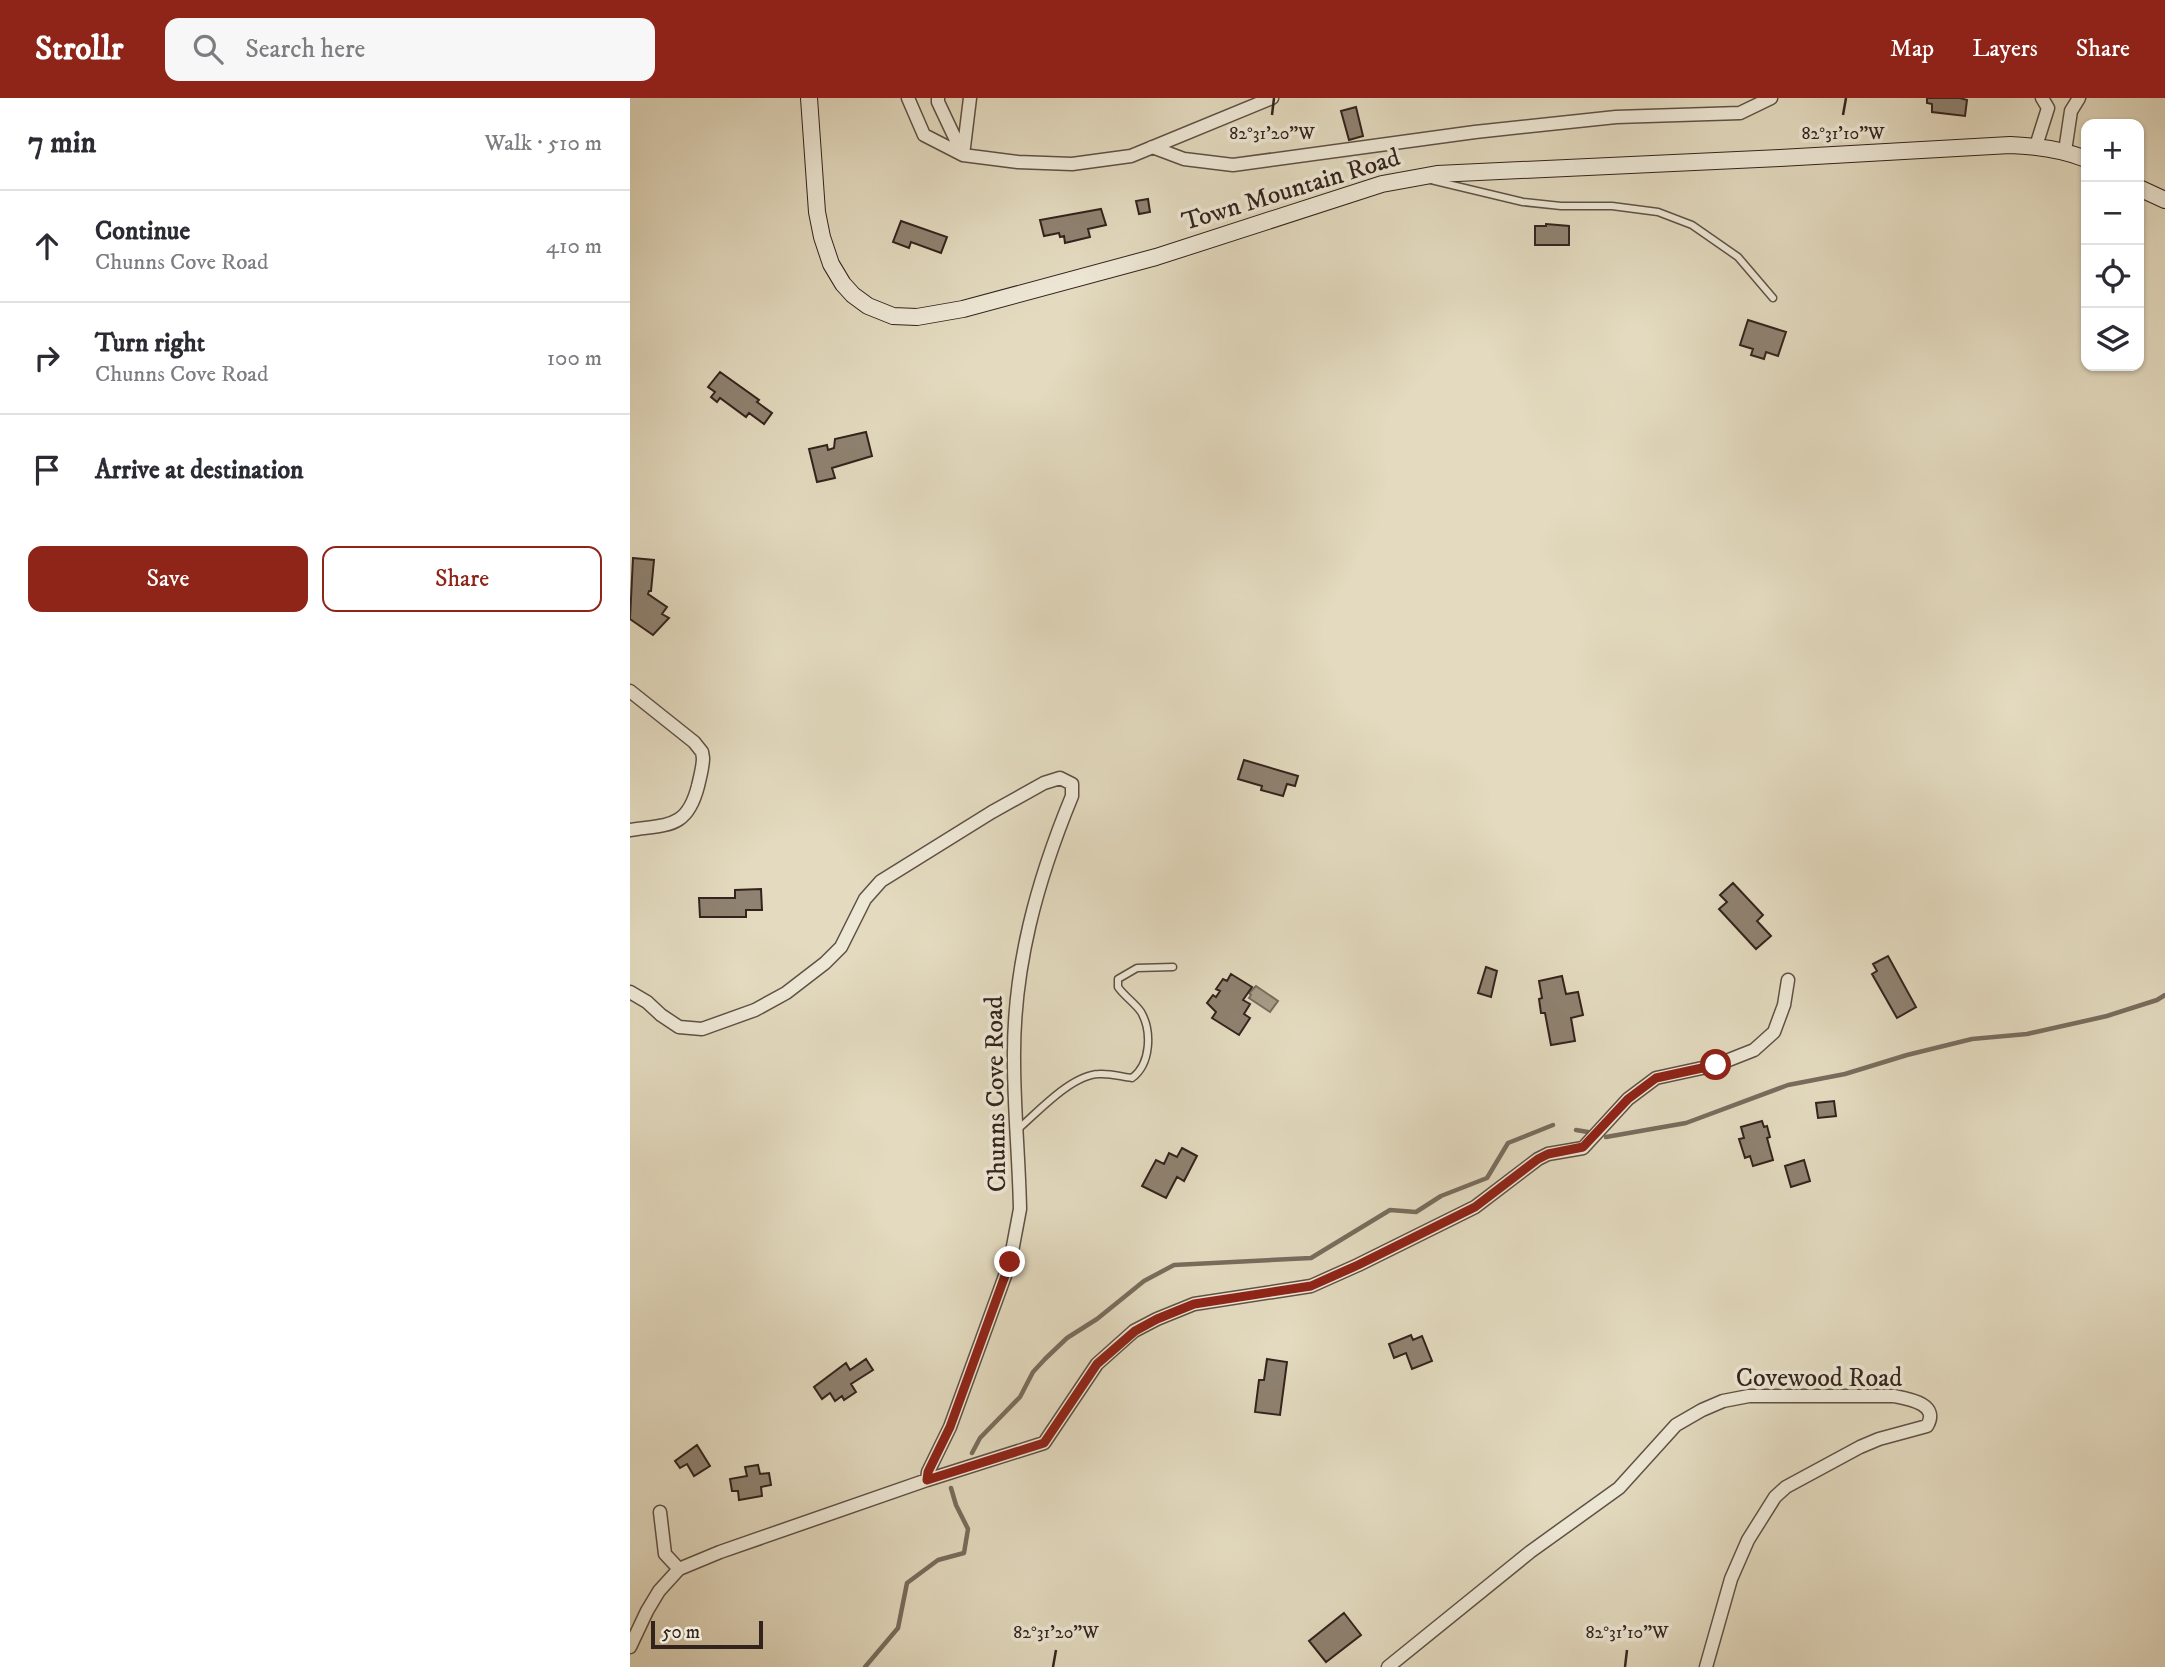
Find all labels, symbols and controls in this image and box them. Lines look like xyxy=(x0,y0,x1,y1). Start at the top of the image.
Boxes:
search box xyxy=(165,18,655,81)
text: Strollr xyxy=(35,29,123,70)
icon: search xyxy=(189,30,227,68)
text: Search here xyxy=(245,33,365,66)
text: Map xyxy=(1890,34,1934,64)
text: Layers xyxy=(1972,34,2038,64)
text: Share xyxy=(2076,34,2130,64)
map controls xyxy=(2081,119,2144,371)
button: + xyxy=(2081,119,2144,182)
text: 82°31'20"W xyxy=(1229,123,1315,145)
text: 82°31'10"W xyxy=(1801,123,1885,145)
text: 7 min xyxy=(28,125,96,162)
text: Walk · 510 m xyxy=(484,129,602,158)
street label: Town Mountain Road xyxy=(1178,141,1404,239)
button: − xyxy=(2081,182,2144,245)
text: Continue xyxy=(95,215,190,248)
icon: ahead xyxy=(28,227,66,265)
text: 410 m xyxy=(546,232,602,261)
button: locate xyxy=(2081,245,2144,308)
text: Chunns Cove Road xyxy=(95,248,269,277)
button: layers xyxy=(2081,308,2144,371)
text: Turn right xyxy=(95,327,205,360)
icon: right xyxy=(28,339,66,377)
text: 100 m xyxy=(547,344,602,373)
text: Chunns Cove Road xyxy=(95,360,269,389)
icon: arrive xyxy=(28,451,66,489)
text: Arrive at destination xyxy=(95,454,304,487)
button: Save xyxy=(28,546,308,612)
button: Share xyxy=(322,546,602,612)
street label: Chunns Cove Road xyxy=(978,996,1014,1192)
route start xyxy=(1700,1049,1731,1080)
route end xyxy=(994,1246,1025,1277)
street label: Covewood Road xyxy=(1736,1362,1902,1395)
scale bar xyxy=(651,1618,763,1650)
text: 50 m xyxy=(662,1621,700,1644)
text: 82°31'20"W xyxy=(1013,1622,1099,1644)
text: 82°31'10"W xyxy=(1585,1622,1669,1644)

